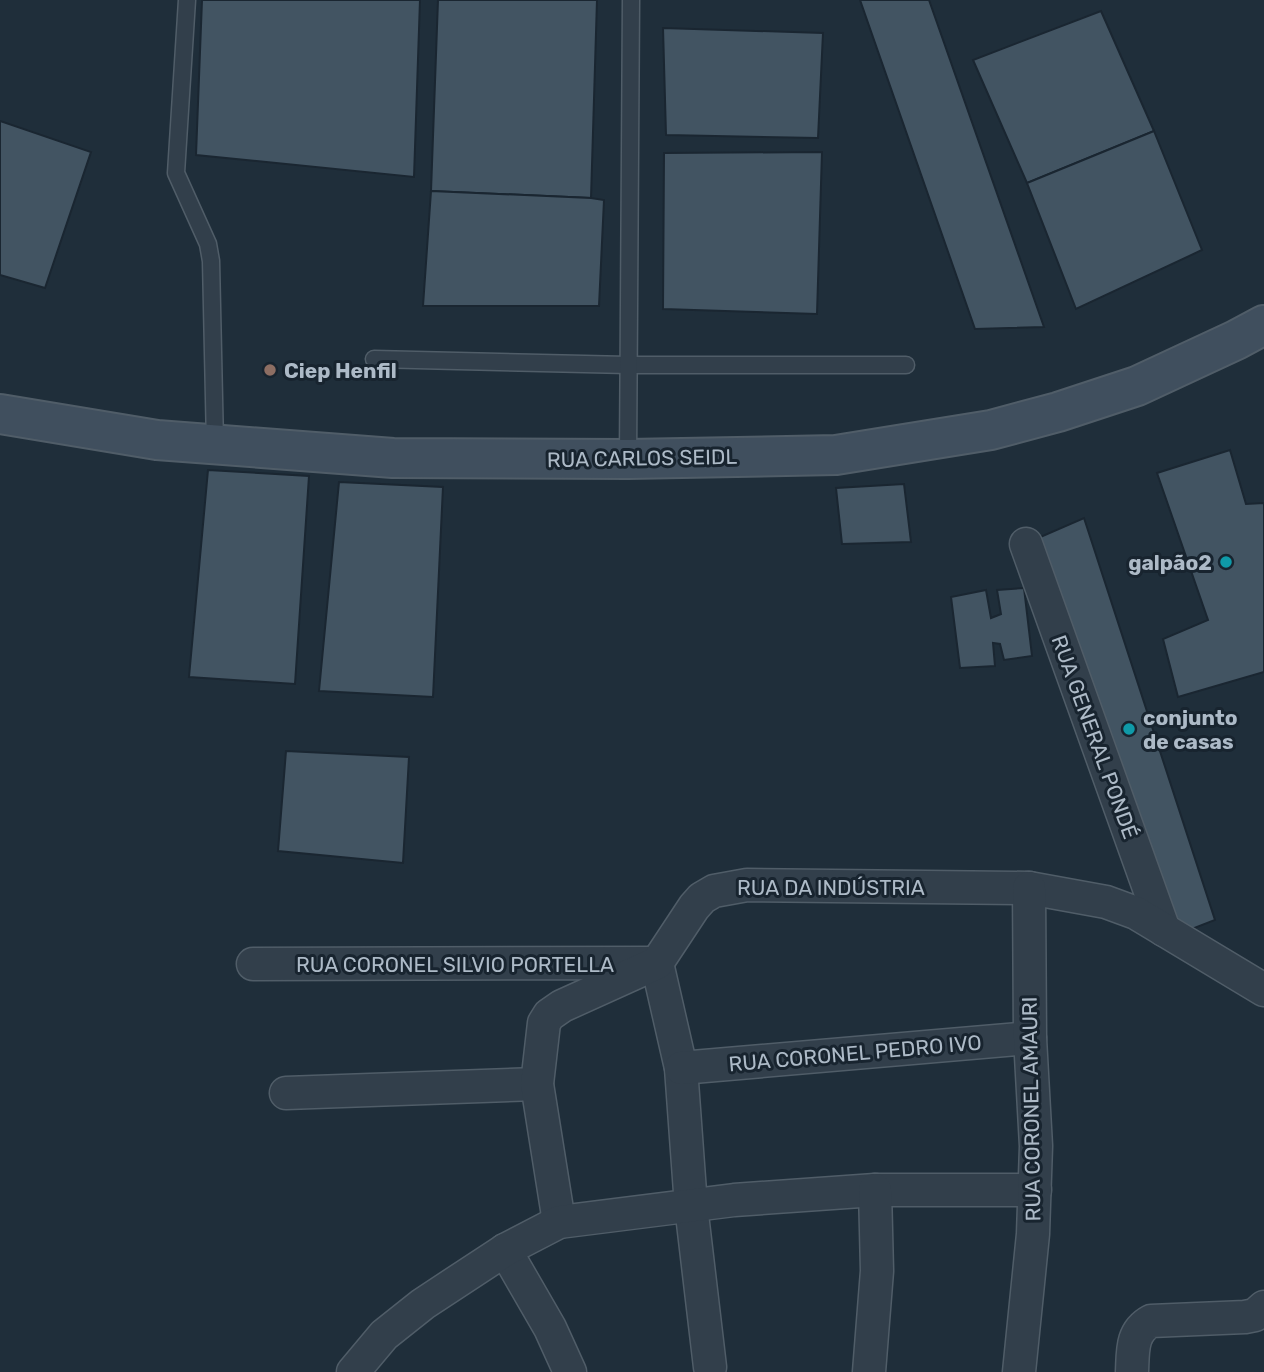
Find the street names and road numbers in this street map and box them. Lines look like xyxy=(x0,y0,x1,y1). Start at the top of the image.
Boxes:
street label: RUA CARLOS SEIDL xyxy=(547,444,738,472)
street label: RUA GENERAL PONDÉ xyxy=(1046,632,1144,842)
street label: RUA DA INDÚSTRIA xyxy=(737,875,925,900)
street label: RUA CORONEL SILVIO PORTELLA xyxy=(296,952,614,977)
street label: RUA CORONEL AMAURI xyxy=(1017,996,1045,1222)
street label: RUA CORONEL PEDRO IVO xyxy=(727,1029,983,1077)

